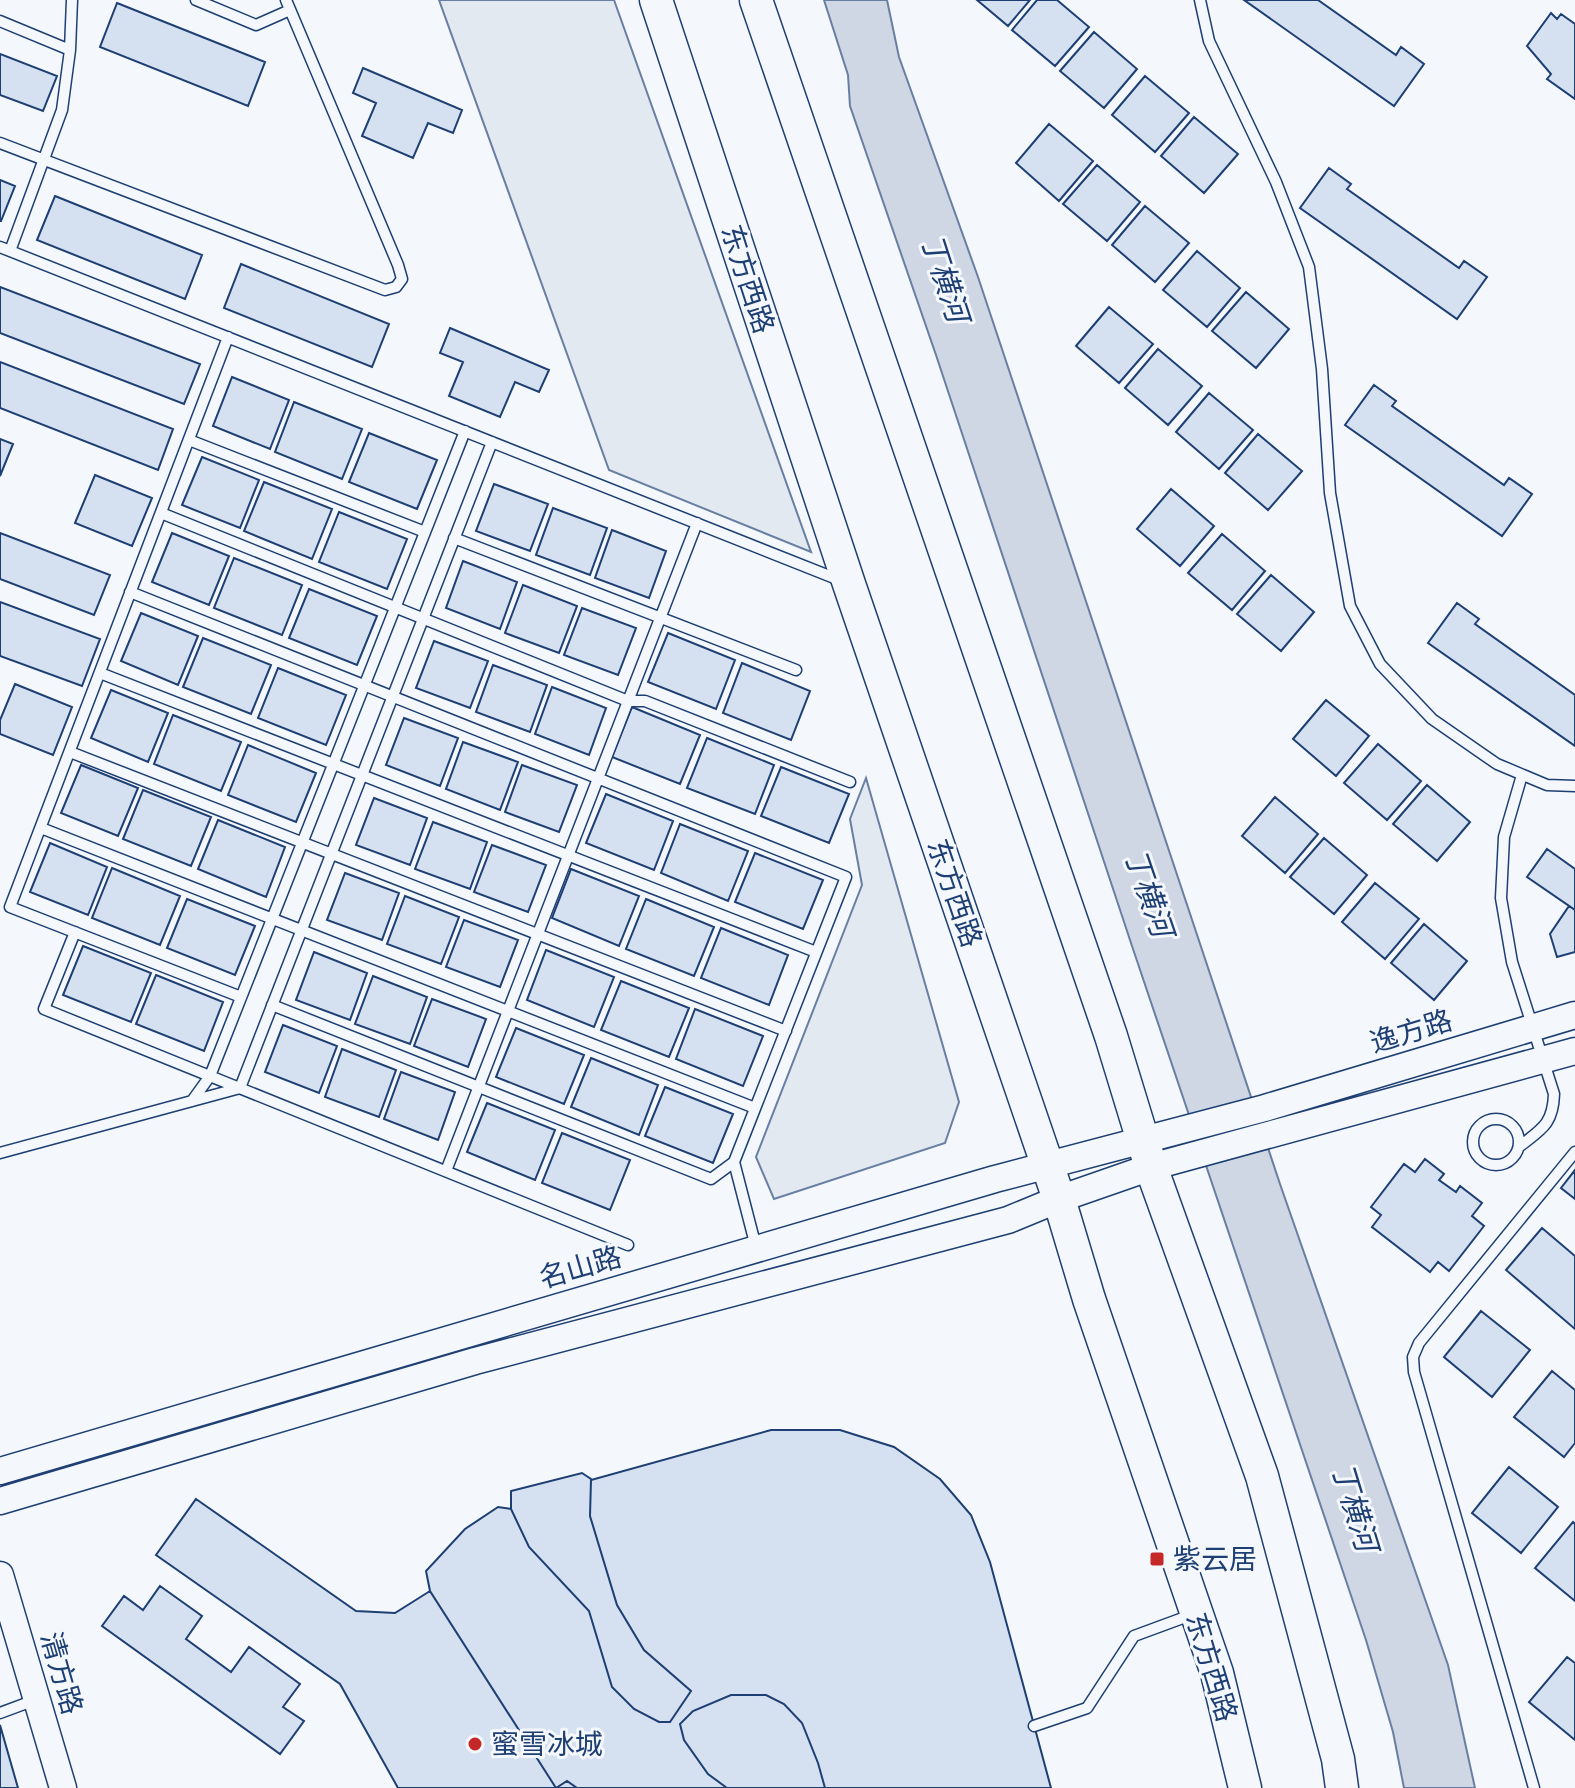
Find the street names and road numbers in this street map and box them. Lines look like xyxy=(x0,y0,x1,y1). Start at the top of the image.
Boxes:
street label: 东方西路 xyxy=(715,220,781,338)
street label: 东方西路 xyxy=(921,835,989,951)
street label: 逸方路 xyxy=(1366,1002,1456,1060)
street label: 名山路 xyxy=(535,1239,625,1295)
street label: 东方西路 xyxy=(1179,1608,1245,1726)
street label: 清方路 xyxy=(34,1628,90,1718)

